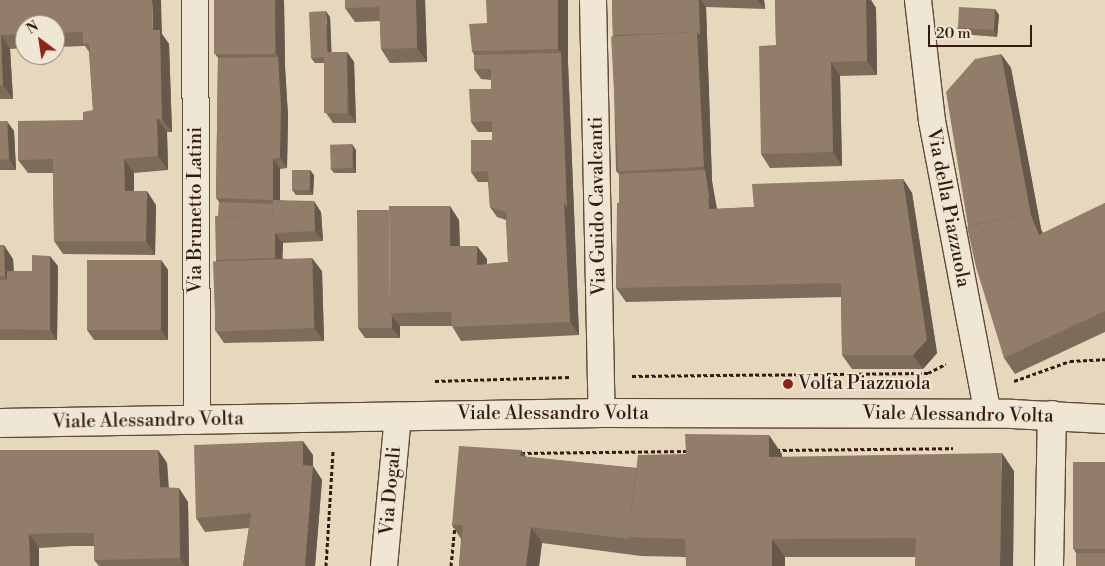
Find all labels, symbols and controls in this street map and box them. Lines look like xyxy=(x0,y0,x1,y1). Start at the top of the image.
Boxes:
north arrow xyxy=(15,15,65,65)
scale bar xyxy=(930,15,1034,47)
text: N xyxy=(23,17,42,39)
text: 20 m xyxy=(936,24,971,43)
street label: Via Guido Cavalcanti xyxy=(585,116,611,296)
street label: Via Brunetto Latini xyxy=(185,127,207,293)
street label: Via della Piazzuola xyxy=(921,127,975,289)
place label: Volta Piazzuola xyxy=(798,373,931,395)
marker: Volta Piazzuola xyxy=(782,378,794,390)
street label: Viale Alessandro Volta xyxy=(862,402,1054,428)
street label: Viale Alessandro Volta xyxy=(457,403,649,425)
street label: Viale Alessandro Volta xyxy=(52,408,244,434)
street label: Via Dogali xyxy=(376,446,406,536)

